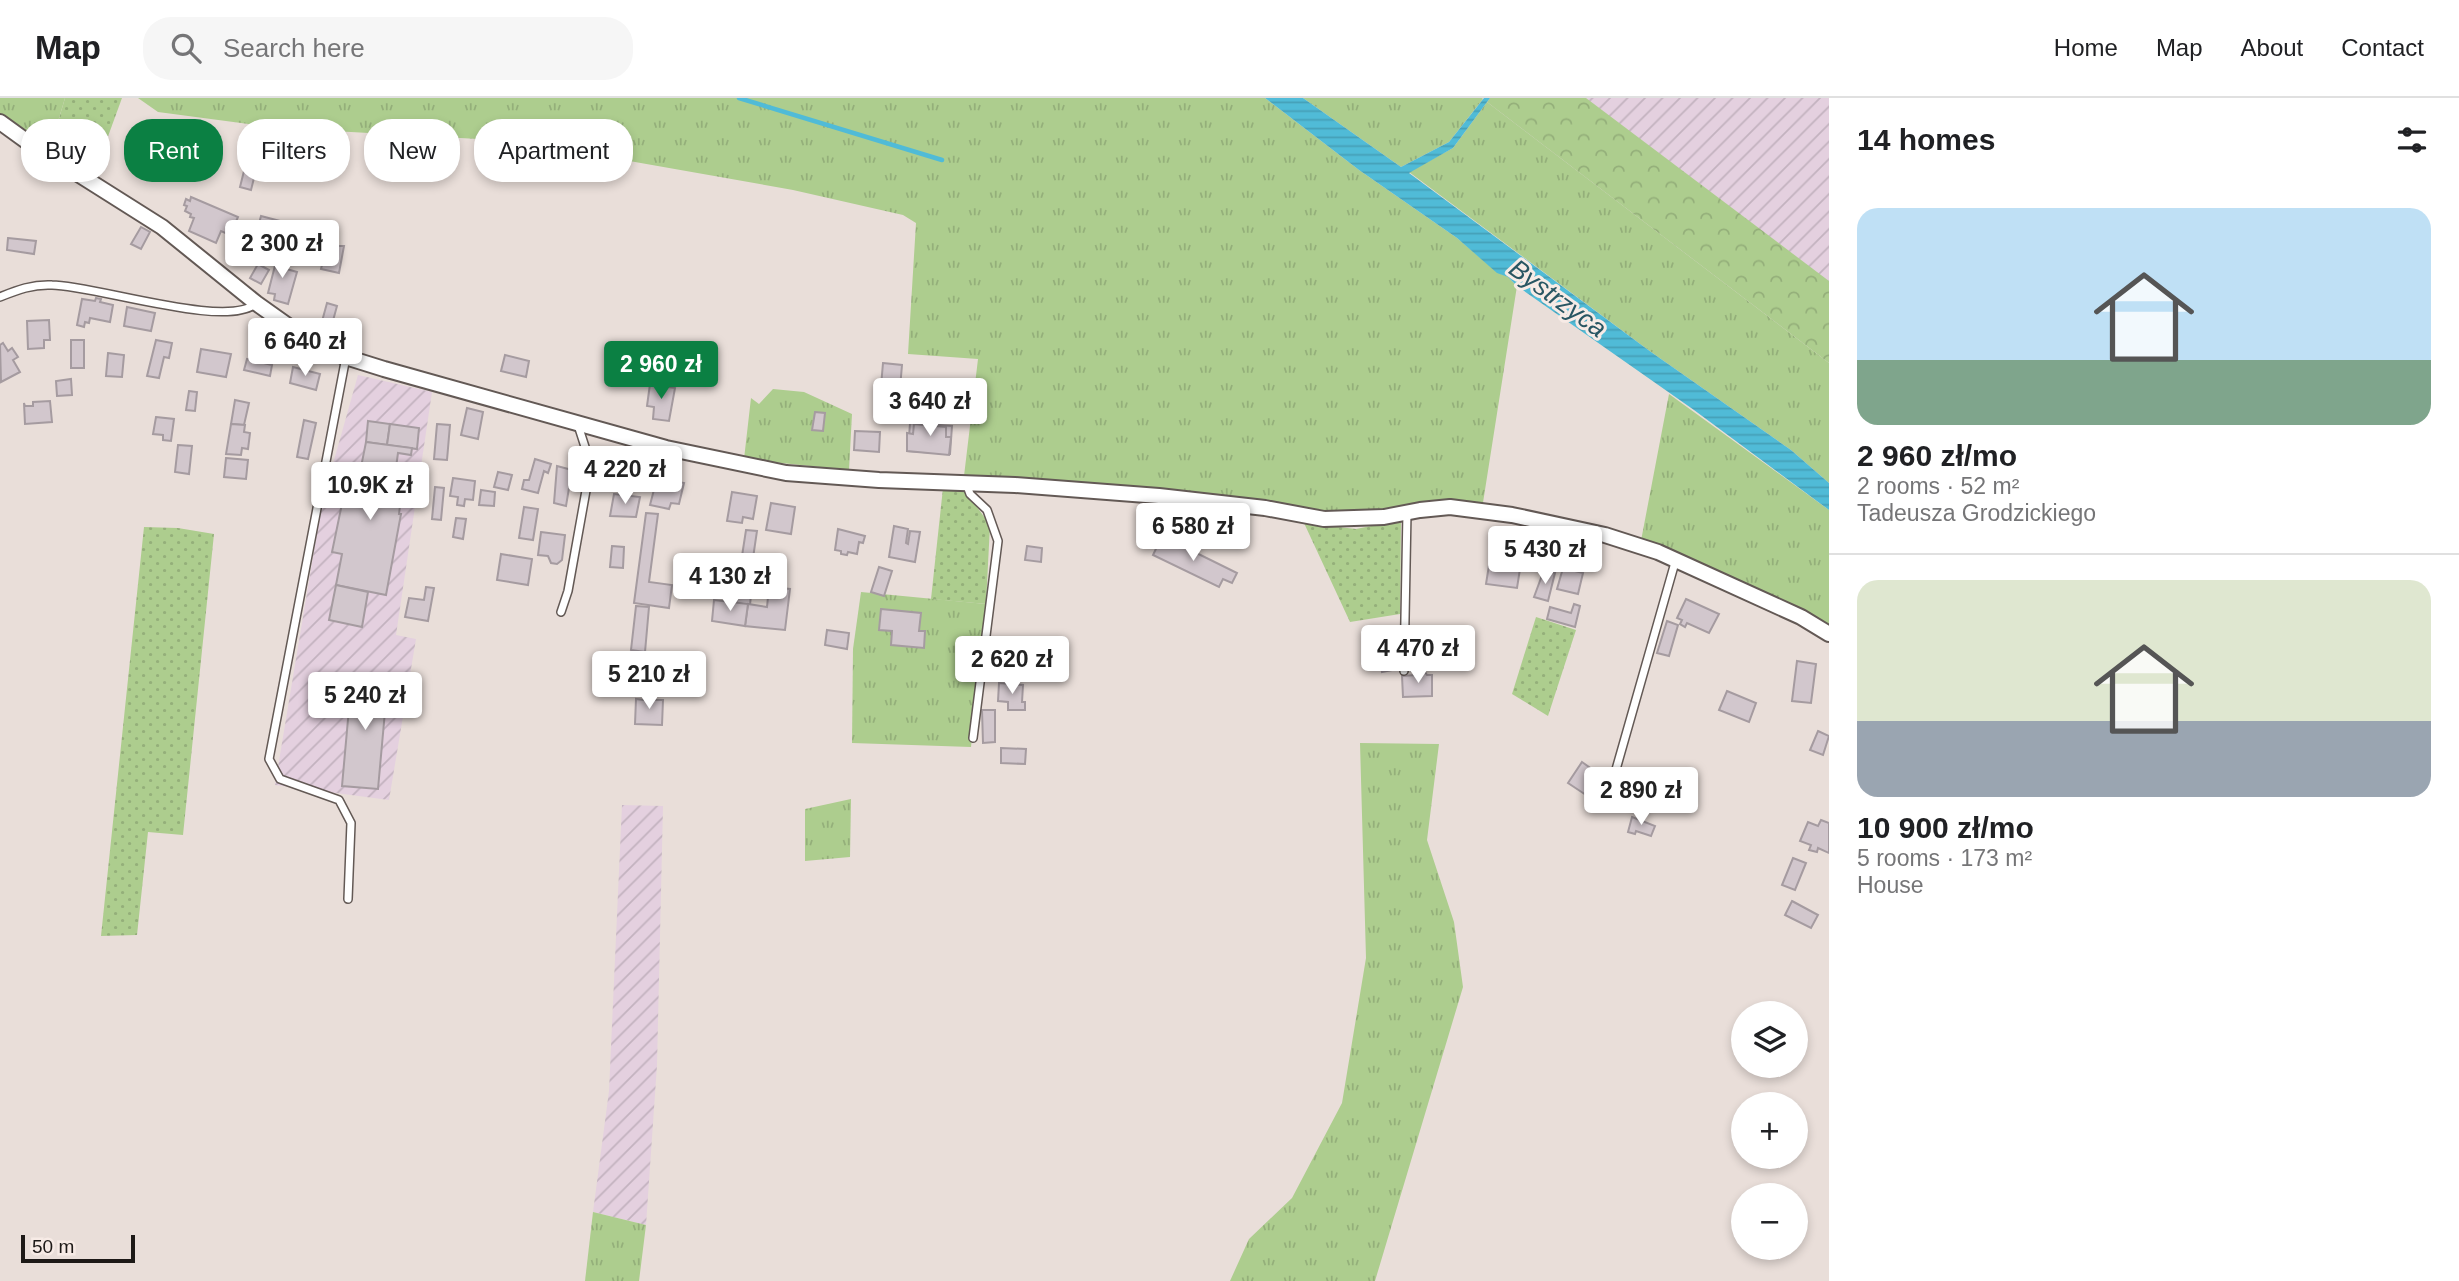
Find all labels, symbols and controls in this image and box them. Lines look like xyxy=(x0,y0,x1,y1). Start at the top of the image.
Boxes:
search box xyxy=(143,17,633,80)
text: Map xyxy=(35,29,101,66)
icon: search xyxy=(167,29,205,67)
text: Search here xyxy=(223,33,365,63)
text: Home xyxy=(2054,34,2118,61)
text: Map xyxy=(2156,34,2203,61)
text: About xyxy=(2241,34,2303,61)
text: Contact xyxy=(2341,34,2424,61)
chip: Buy xyxy=(21,119,110,182)
chip: Rent xyxy=(124,119,223,182)
chip: Filters xyxy=(237,119,350,182)
chip: New xyxy=(364,119,460,182)
chip: Apartment xyxy=(474,119,633,182)
icon: filters xyxy=(2393,121,2431,159)
text: 14 homes xyxy=(1857,123,1995,156)
pin: 2 300 zł xyxy=(210,220,354,280)
text: 2 300 zł xyxy=(241,230,323,256)
water label: Bystrzyca xyxy=(1504,253,1612,343)
icon: home xyxy=(2081,254,2207,380)
pin: 6 640 zł xyxy=(233,318,377,378)
text: 6 640 zł xyxy=(264,328,346,354)
pin: 2 960 zł xyxy=(589,342,733,401)
text: 2 960 zł xyxy=(620,351,702,377)
pin: 3 640 zł xyxy=(858,378,1002,438)
text: 3 640 zł xyxy=(889,388,971,414)
text: 2 960 zł/mo xyxy=(1857,439,2017,472)
pin: 4 220 zł xyxy=(553,446,697,506)
text: 4 220 zł xyxy=(584,456,666,482)
pin: 10.9K zł xyxy=(298,462,442,522)
text: 10.9K zł xyxy=(327,472,413,498)
text: 2 rooms · 52 m² xyxy=(1857,473,2019,499)
text: Tadeusza Grodzickiego xyxy=(1857,500,2096,526)
pin: 6 580 zł xyxy=(1121,504,1265,563)
text: 6 580 zł xyxy=(1152,513,1234,539)
pin: 5 430 zł xyxy=(1473,526,1617,586)
text: 5 430 zł xyxy=(1504,536,1586,562)
pin: 4 130 zł xyxy=(658,554,802,613)
text: 4 130 zł xyxy=(689,563,771,589)
pin: 4 470 zł xyxy=(1346,626,1490,685)
icon: home xyxy=(2081,626,2207,752)
text: 4 470 zł xyxy=(1377,635,1459,661)
pin: 2 620 zł xyxy=(940,636,1084,696)
text: 2 620 zł xyxy=(971,646,1053,672)
pin: 5 210 zł xyxy=(577,652,721,711)
text: 5 210 zł xyxy=(608,661,690,687)
pin: 5 240 zł xyxy=(293,672,437,732)
text: 5 240 zł xyxy=(324,682,406,708)
pin: 2 890 zł xyxy=(1569,768,1713,827)
text: 2 890 zł xyxy=(1600,777,1682,803)
text: 10 900 zł/mo xyxy=(1857,811,2034,844)
text: 5 rooms · 173 m² xyxy=(1857,845,2032,871)
text: House xyxy=(1857,872,1923,898)
map controls xyxy=(1731,1001,1808,1260)
button: layers xyxy=(1731,1001,1808,1078)
button: + xyxy=(1731,1092,1808,1169)
button: − xyxy=(1731,1183,1808,1260)
scale bar xyxy=(21,1232,135,1264)
text: 50 m xyxy=(32,1236,74,1257)

